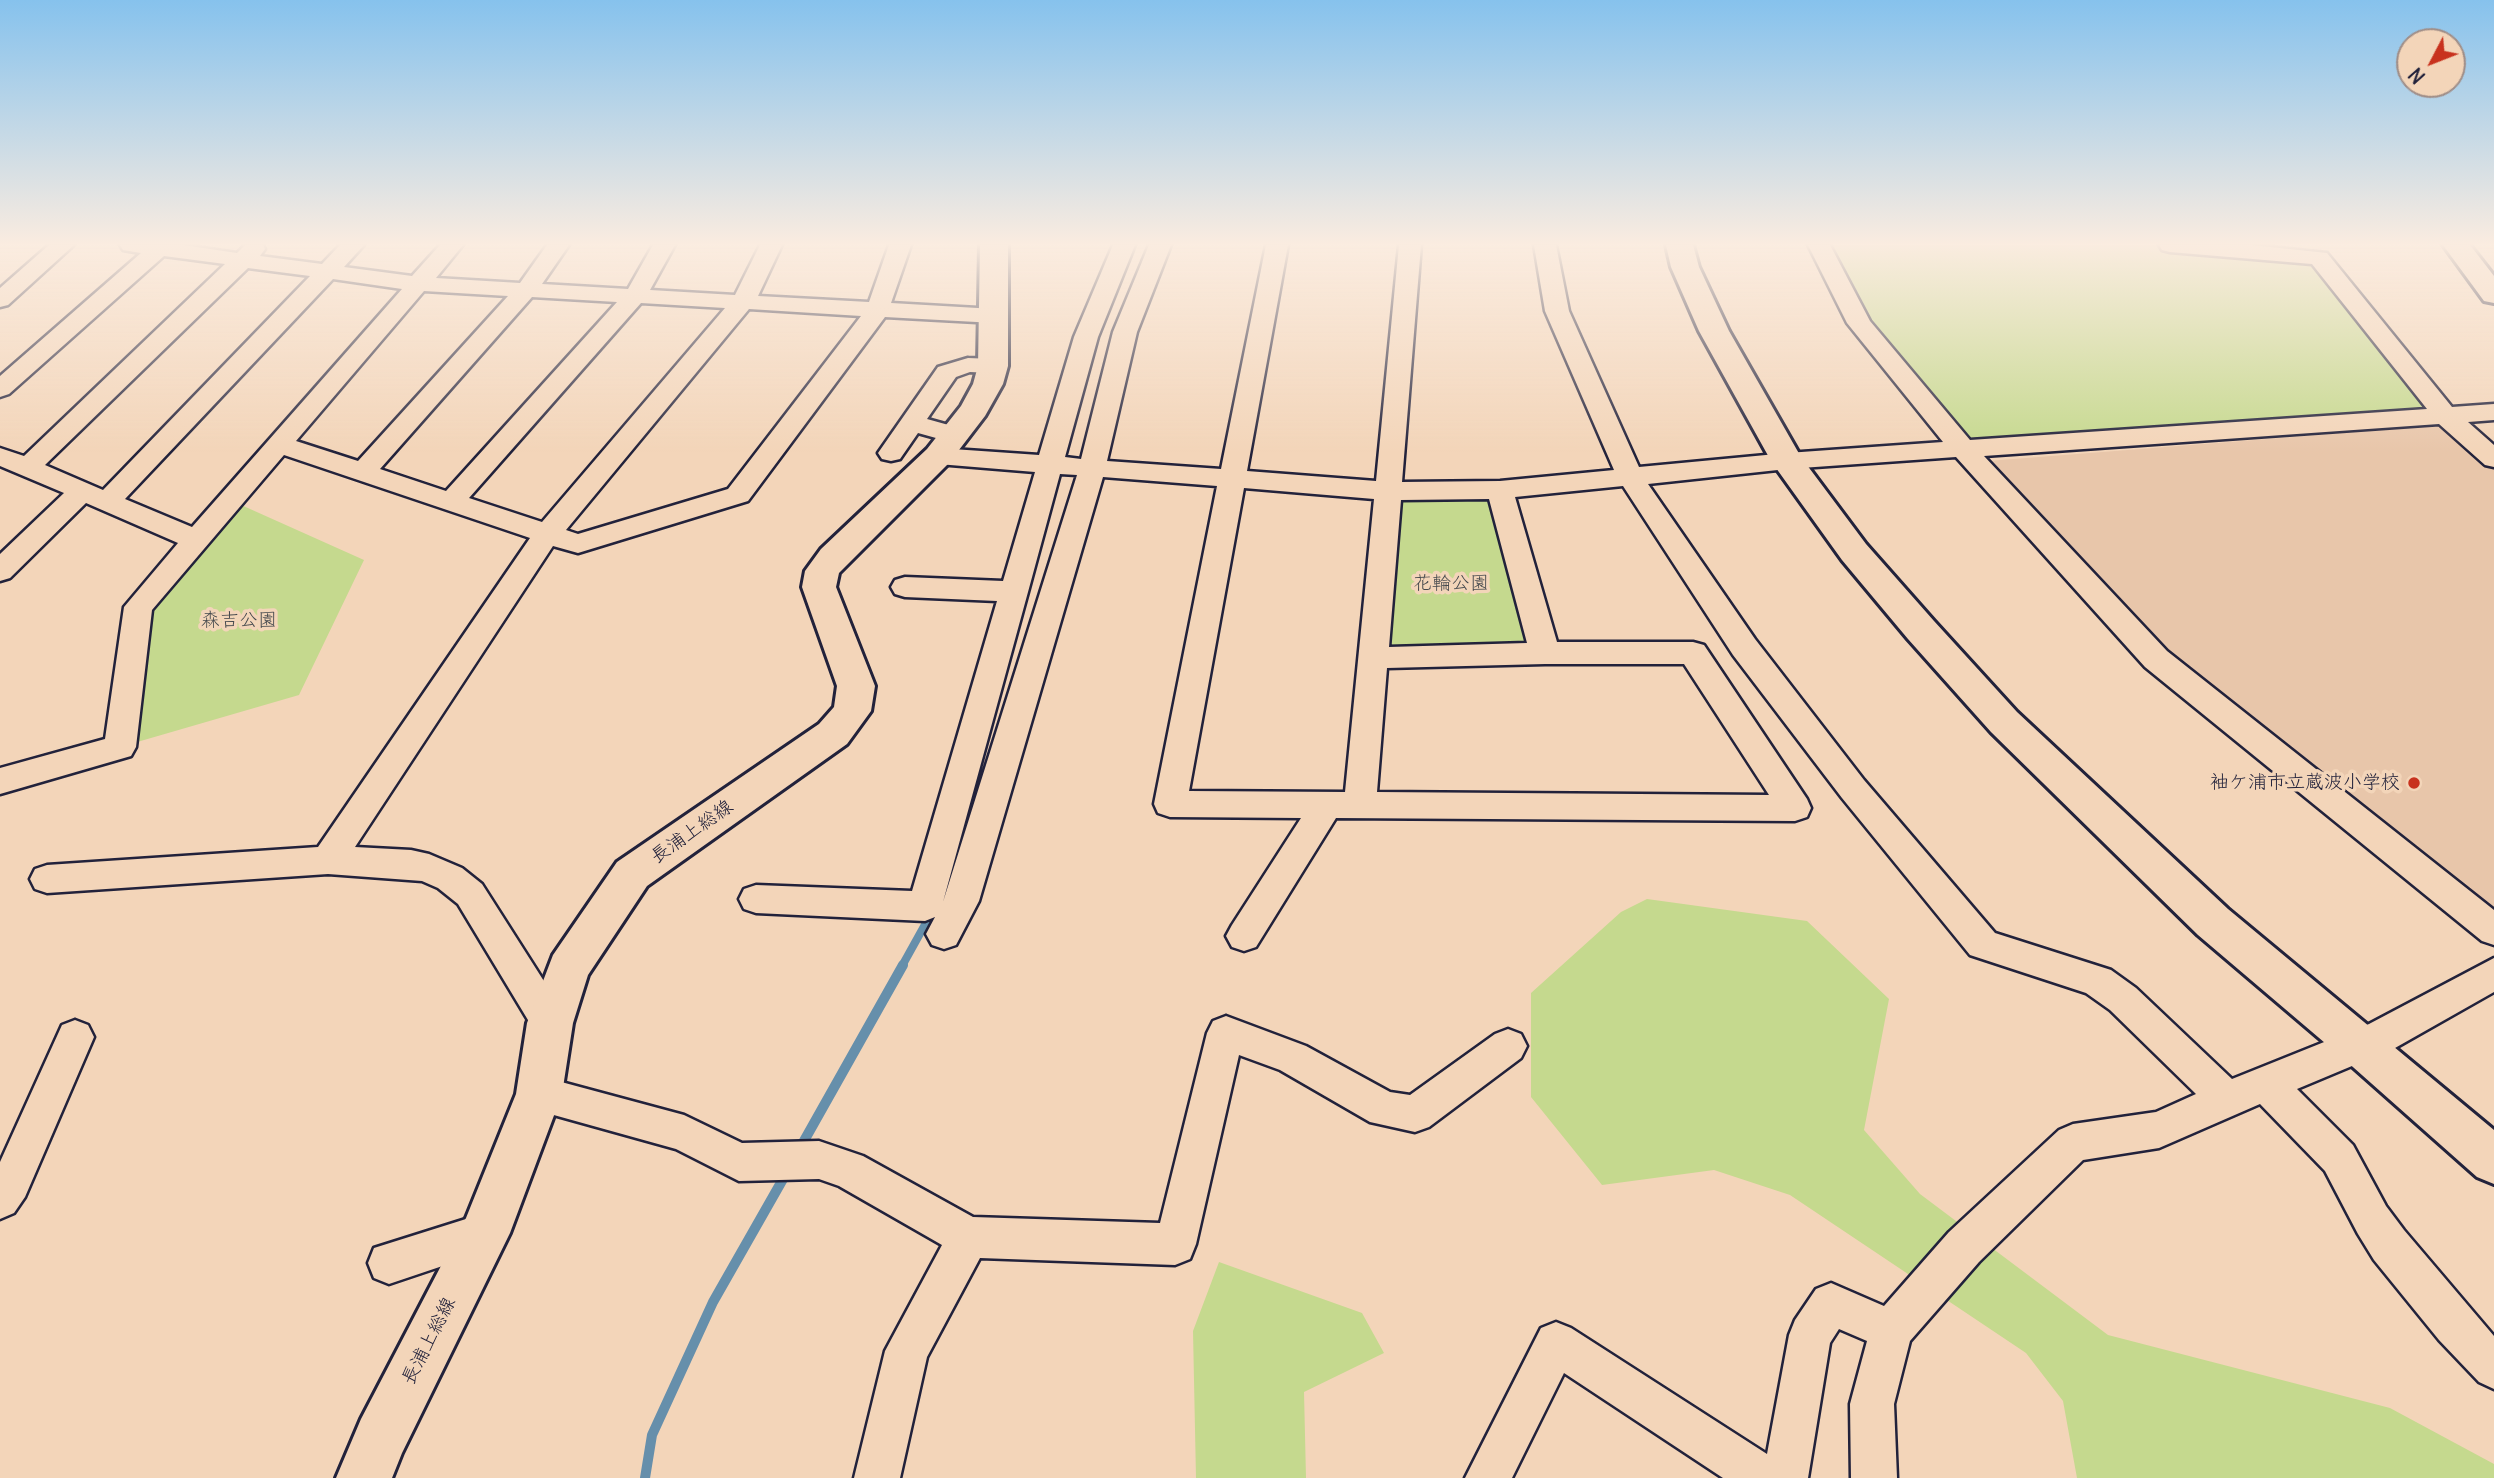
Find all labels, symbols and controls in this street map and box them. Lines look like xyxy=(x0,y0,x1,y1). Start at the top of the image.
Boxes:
north arrow xyxy=(2396,28,2466,98)
text: N xyxy=(2404,63,2430,89)
park label: 花輪公園 xyxy=(1413,573,1489,595)
park label: 森吉公園 xyxy=(201,610,277,632)
place label: 袖ケ浦市立蔵波小学校 xyxy=(2210,772,2400,794)
marker: 袖ケ浦市立蔵波小学校 xyxy=(2406,775,2422,791)
street label: 長浦上総線 xyxy=(647,795,737,869)
street label: 長浦上総線 xyxy=(397,1294,461,1388)

